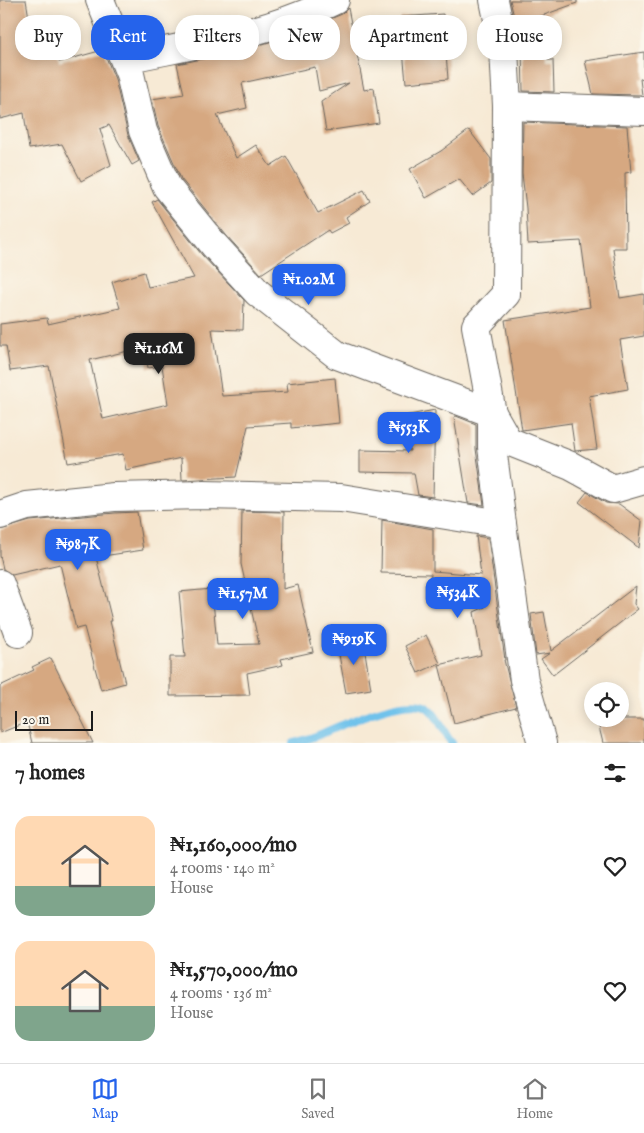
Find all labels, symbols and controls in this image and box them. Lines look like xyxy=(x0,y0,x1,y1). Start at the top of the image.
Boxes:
chip: Buy xyxy=(15,15,81,60)
chip: Rent xyxy=(91,15,165,60)
chip: Filters xyxy=(175,15,259,60)
chip: New xyxy=(269,15,340,60)
chip: Apartment xyxy=(350,15,467,60)
chip: House xyxy=(477,15,562,60)
pin: ₦1.02M xyxy=(268,264,350,306)
text: ₦1.02M xyxy=(283,270,335,290)
pin: ₦1.16M xyxy=(118,332,200,375)
text: ₦1.16M xyxy=(135,339,183,359)
pin: ₦553K xyxy=(374,412,444,454)
text: ₦553K xyxy=(389,418,429,438)
pin: ₦987K xyxy=(43,528,113,571)
text: ₦987K xyxy=(56,535,100,555)
pin: ₦534K xyxy=(423,576,493,619)
pin: ₦1.57M xyxy=(202,578,284,620)
text: ₦534K xyxy=(437,583,479,603)
text: ₦1.57M xyxy=(218,584,268,604)
pin: ₦919K xyxy=(319,624,389,666)
text: ₦919K xyxy=(333,630,376,650)
map controls xyxy=(584,682,629,727)
button: locate xyxy=(584,682,629,727)
scale bar xyxy=(15,708,92,731)
text: 20 m xyxy=(22,711,49,729)
icon: filters xyxy=(601,759,629,787)
text: 7 homes xyxy=(15,760,85,787)
text: ₦1,160,000/mo xyxy=(170,832,297,859)
icon: home xyxy=(55,836,115,896)
icon: heart xyxy=(601,852,629,880)
text: 4 rooms · 140 m² xyxy=(170,859,275,879)
text: House xyxy=(170,879,213,899)
text: ₦1,570,000/mo xyxy=(170,957,297,984)
icon: home xyxy=(55,961,115,1021)
icon: heart xyxy=(601,977,629,1005)
text: 4 rooms · 136 m² xyxy=(170,984,272,1004)
text: House xyxy=(170,1004,213,1024)
tab: Map xyxy=(91,1075,119,1123)
tab: Saved xyxy=(301,1075,334,1123)
tab: Home xyxy=(516,1075,553,1123)

